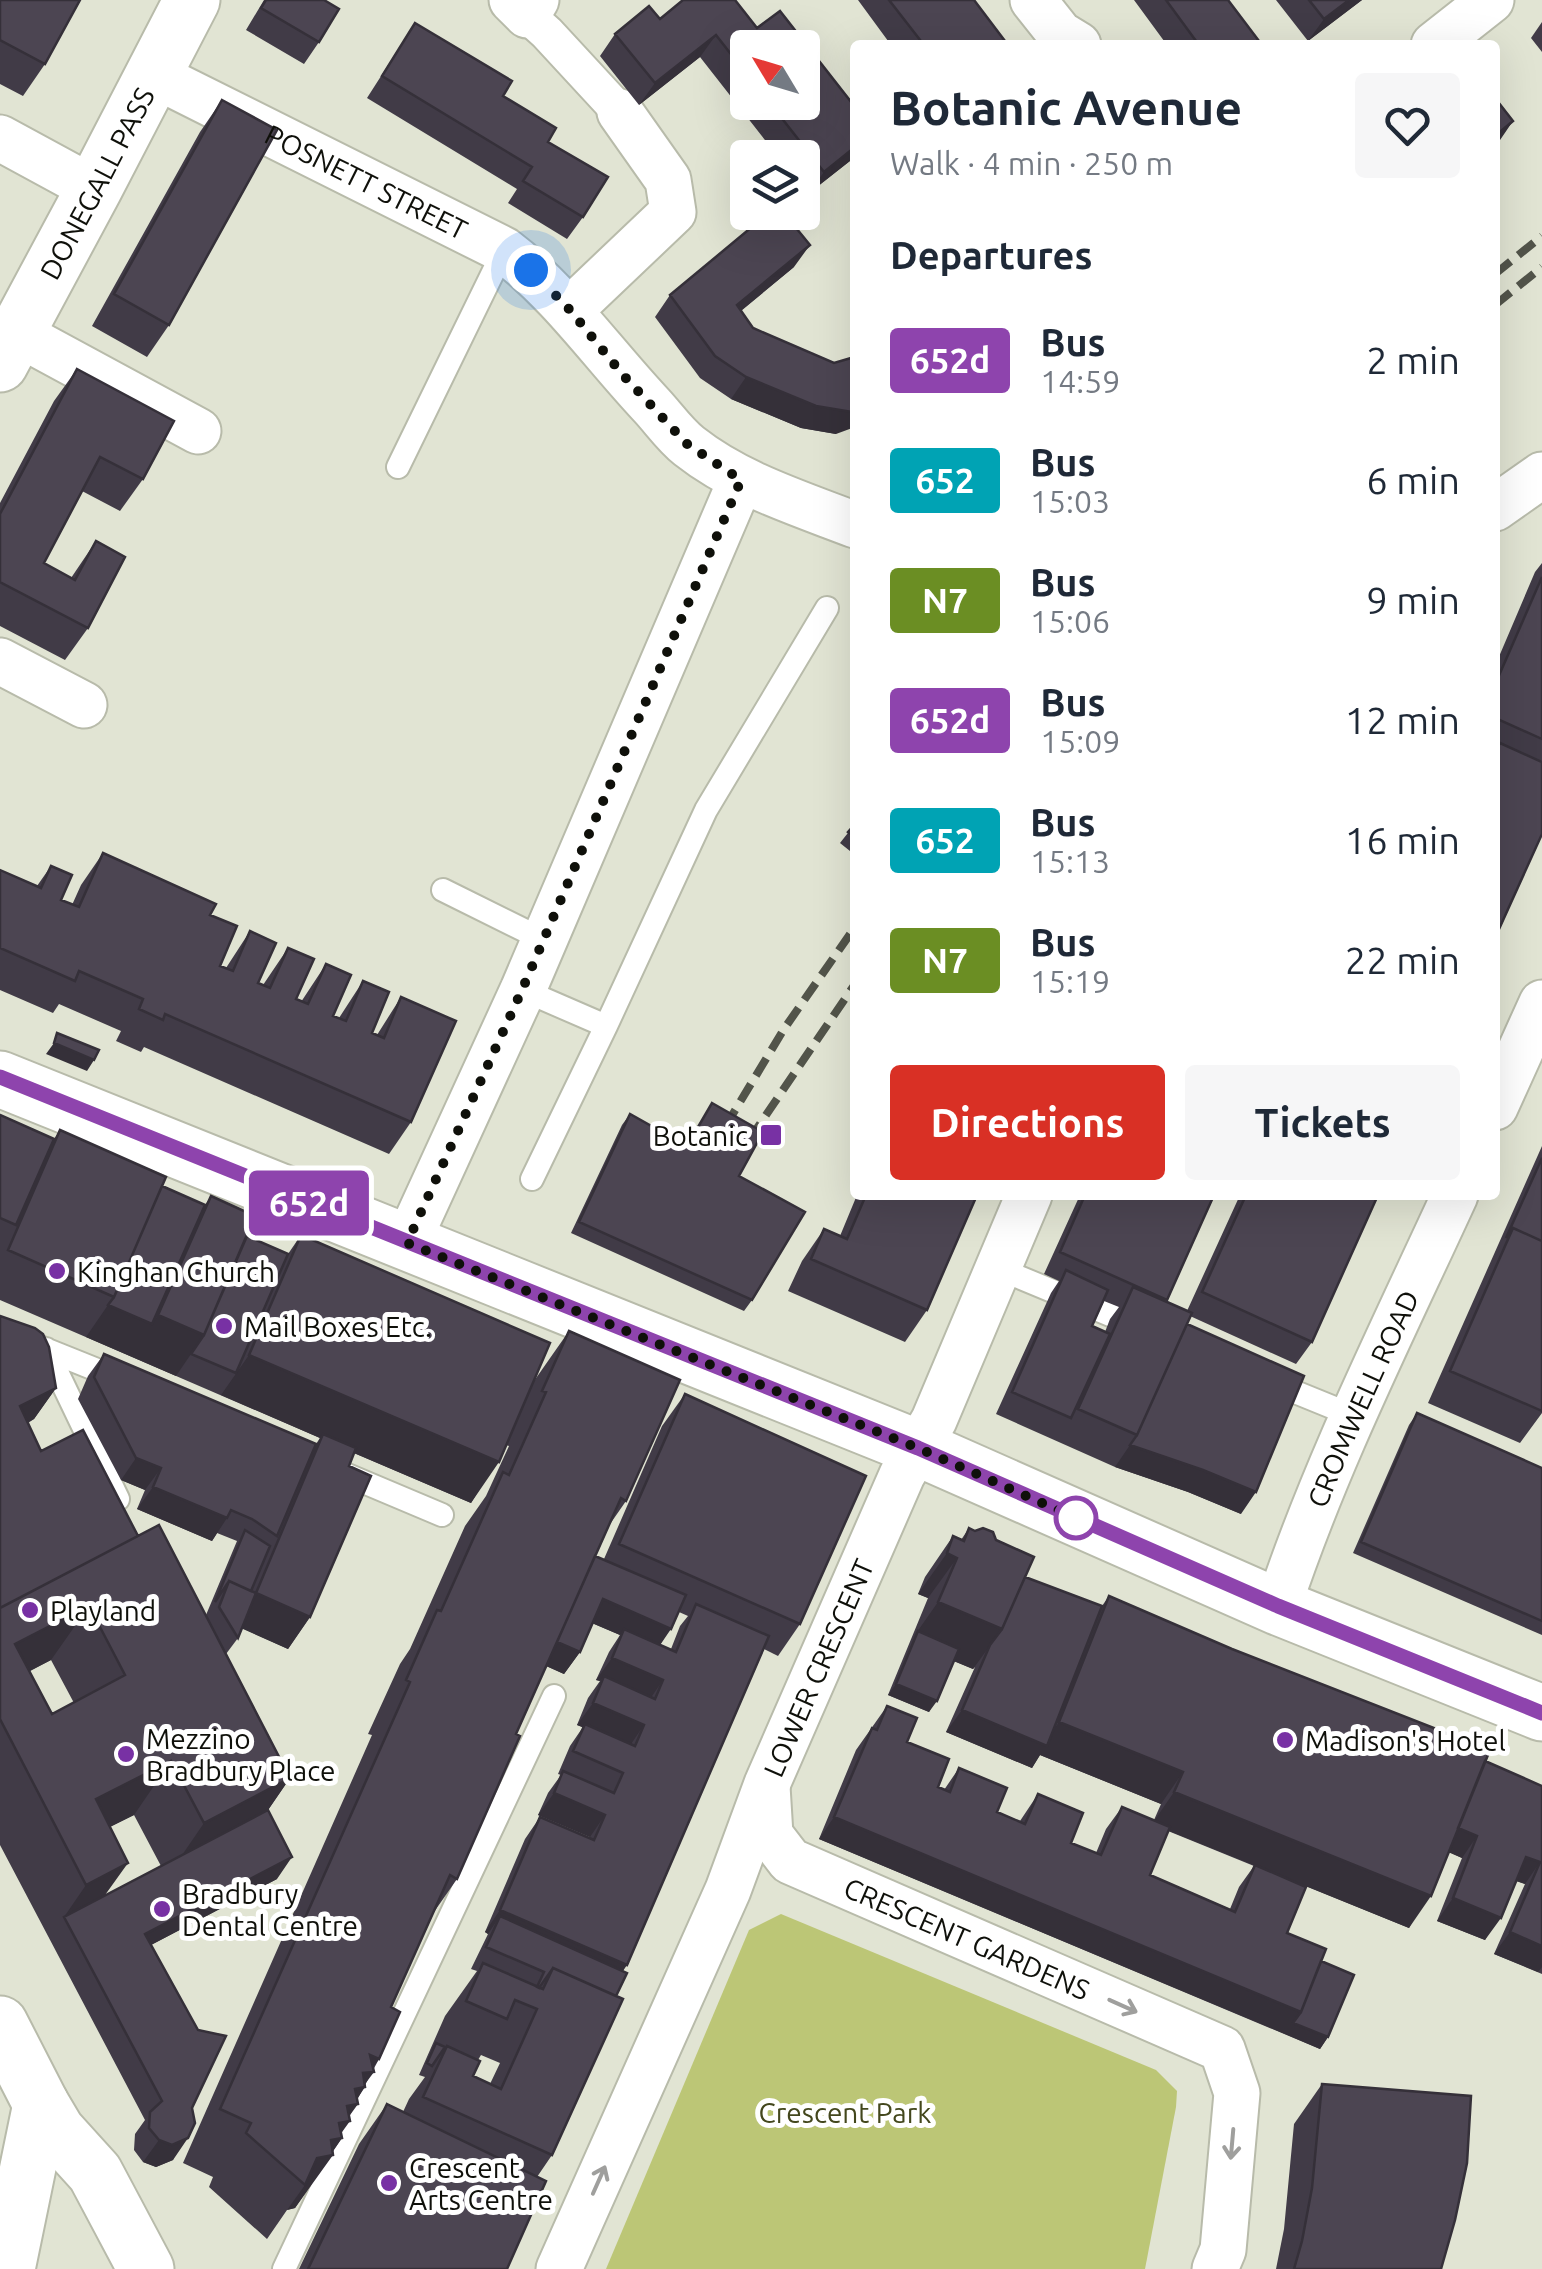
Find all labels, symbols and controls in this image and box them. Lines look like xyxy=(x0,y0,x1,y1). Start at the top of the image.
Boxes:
north arrow xyxy=(730,30,820,120)
map controls xyxy=(730,30,820,230)
button: heart xyxy=(1355,73,1460,178)
text: Botanic Avenue xyxy=(890,80,1242,134)
street label: DONEGALL PASS xyxy=(33,82,160,284)
street label: POSNETT STREET xyxy=(261,118,473,245)
button: layers xyxy=(730,140,820,230)
text: Walk · 4 min · 250 m xyxy=(890,145,1173,181)
text: Departures xyxy=(890,234,1092,276)
your location xyxy=(506,245,556,295)
text: Bus xyxy=(1040,321,1106,363)
text: 2 min xyxy=(1366,339,1460,381)
text: 652d xyxy=(910,340,990,380)
text: 14:59 xyxy=(1040,363,1120,399)
text: Bus xyxy=(1030,441,1095,483)
text: 6 min xyxy=(1366,459,1460,501)
text: 652 xyxy=(915,460,975,500)
text: 15:03 xyxy=(1030,483,1110,519)
text: Bus xyxy=(1030,561,1095,603)
text: 9 min xyxy=(1366,579,1460,621)
text: N7 xyxy=(922,580,968,620)
text: 15:06 xyxy=(1030,603,1110,639)
text: Bus xyxy=(1040,681,1106,723)
text: 12 min xyxy=(1345,699,1460,741)
text: 652d xyxy=(910,700,990,740)
text: 15:09 xyxy=(1040,723,1120,759)
text: Bus xyxy=(1030,801,1095,843)
text: 16 min xyxy=(1345,819,1460,861)
text: 652 xyxy=(915,820,975,860)
text: 15:13 xyxy=(1030,843,1110,879)
text: Bus xyxy=(1030,921,1095,963)
text: 22 min xyxy=(1345,939,1460,981)
text: N7 xyxy=(922,940,968,980)
text: 15:19 xyxy=(1030,963,1110,999)
button: Directions xyxy=(890,1065,1165,1180)
button: Tickets xyxy=(1185,1065,1460,1180)
place label: Botanic xyxy=(653,1120,748,1151)
marker: Botanic xyxy=(758,1122,784,1148)
line badge: 652d xyxy=(239,1170,379,1236)
text: 652d xyxy=(269,1183,349,1223)
place label: Kinghan Church xyxy=(77,1256,275,1287)
marker: Kinghan Church xyxy=(46,1260,68,1282)
street label: CROMWELL ROAD xyxy=(1301,1285,1424,1511)
place label: Mail Boxes Etc. xyxy=(244,1311,432,1342)
marker: Mail Boxes Etc. xyxy=(213,1315,235,1337)
unlabelled marker xyxy=(1055,1497,1097,1539)
street label: LOWER CRESCENT xyxy=(757,1554,879,1781)
place label: Playland xyxy=(50,1595,156,1626)
marker: Playland xyxy=(19,1599,41,1621)
place label: Mezzino Bradbury Place xyxy=(146,1723,336,1786)
place label: Madison's Hotel xyxy=(1305,1725,1506,1756)
marker: Madison's Hotel xyxy=(1274,1729,1296,1751)
marker: Mezzino Bradbury Place xyxy=(115,1743,137,1765)
street label: CRESCENT GARDENS xyxy=(840,1871,1094,2005)
place label: Bradbury Dental Centre xyxy=(182,1878,358,1941)
marker: Bradbury Dental Centre xyxy=(151,1898,173,1920)
one-way arrow xyxy=(1107,1998,1138,2016)
park label: Crescent Park xyxy=(759,2097,931,2128)
one-way arrow xyxy=(1223,2128,1242,2160)
place label: Crescent Arts Centre xyxy=(409,2152,553,2215)
one-way arrow xyxy=(591,2165,609,2196)
marker: Crescent Arts Centre xyxy=(378,2172,400,2194)

